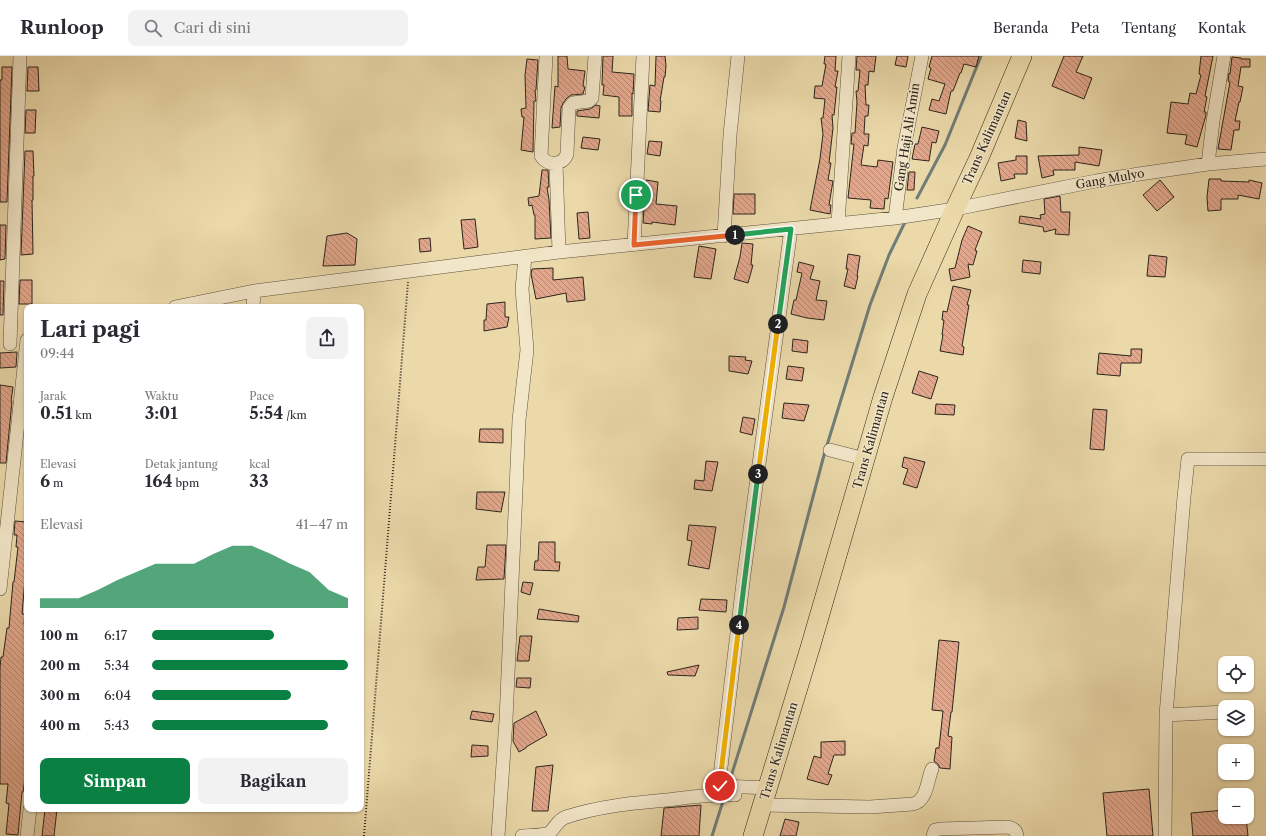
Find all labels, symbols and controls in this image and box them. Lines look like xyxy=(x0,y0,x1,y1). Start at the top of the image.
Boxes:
search box xyxy=(128,10,408,46)
text: Runloop xyxy=(20,16,104,39)
icon: search xyxy=(142,17,164,39)
text: Cari di sini xyxy=(174,18,251,37)
text: Beranda xyxy=(993,19,1049,37)
text: Peta xyxy=(1071,19,1100,37)
text: Tentang xyxy=(1122,19,1176,37)
text: Kontak xyxy=(1198,19,1246,37)
street label: Gang Haji Ali Amin xyxy=(891,81,923,192)
street label: Trans Kalimantan xyxy=(959,88,1014,187)
street label: Gang Mulyo xyxy=(1074,165,1145,192)
pin xyxy=(619,178,653,212)
icon: arrive xyxy=(625,184,647,206)
pin: 1 xyxy=(725,225,745,245)
text: 1 xyxy=(733,228,737,242)
pin: 2 xyxy=(768,314,788,334)
text: Lari pagi xyxy=(40,316,140,343)
button: share xyxy=(306,317,348,359)
text: 2 xyxy=(775,317,781,331)
text: 09:44 xyxy=(40,345,75,361)
text: Jarak xyxy=(40,389,66,403)
text: Waktu xyxy=(145,389,178,403)
text: Pace xyxy=(249,389,274,403)
street label: Trans Kalimantan xyxy=(849,389,892,491)
text: 0.51 xyxy=(40,403,72,423)
text: 3:01 xyxy=(145,403,178,423)
text: 5:54 xyxy=(249,403,283,423)
text: km xyxy=(72,408,92,422)
text: /km xyxy=(283,408,307,422)
text: Elevasi xyxy=(40,457,76,471)
text: Detak jantung xyxy=(145,457,218,471)
text: kcal xyxy=(249,457,270,471)
pin: 3 xyxy=(748,464,768,484)
text: 3 xyxy=(755,467,761,481)
text: 6 xyxy=(40,471,50,491)
text: 164 xyxy=(145,471,173,491)
text: 33 xyxy=(249,471,269,491)
text: m xyxy=(50,476,63,490)
text: bpm xyxy=(173,476,199,490)
text: Elevasi xyxy=(40,516,83,532)
text: 41–47 m xyxy=(296,516,348,532)
pin: 4 xyxy=(729,615,749,635)
text: 4 xyxy=(736,618,742,632)
text: 100 m xyxy=(40,627,79,643)
text: 6:17 xyxy=(104,627,127,643)
map controls xyxy=(1218,656,1254,824)
button: locate xyxy=(1218,656,1254,692)
text: 200 m xyxy=(40,657,80,673)
text: 5:34 xyxy=(104,657,129,673)
text: 300 m xyxy=(40,687,80,703)
text: 6:04 xyxy=(104,687,131,703)
street label: Trans Kalimantan xyxy=(757,700,801,802)
button: layers xyxy=(1218,700,1254,736)
text: 400 m xyxy=(40,717,80,733)
text: 5:43 xyxy=(104,717,129,733)
button: + xyxy=(1218,744,1254,780)
button: Simpan xyxy=(40,758,190,804)
button: Bagikan xyxy=(198,758,348,804)
pin xyxy=(703,769,737,803)
icon: check xyxy=(709,775,731,797)
button: − xyxy=(1218,788,1254,824)

